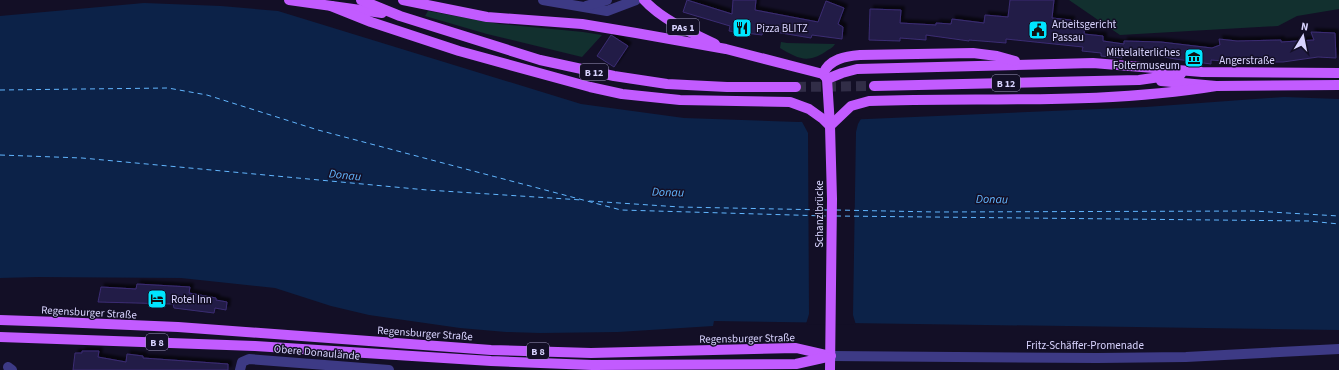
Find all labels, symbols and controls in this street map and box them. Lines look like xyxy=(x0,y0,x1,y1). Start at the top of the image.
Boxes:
north arrow xyxy=(1283,16,1323,56)
restaurant icon: Pizza BLITZ xyxy=(731,17,753,39)
place label: Arbeitsgericht Passau xyxy=(1052,17,1117,45)
road number: PAs 1 xyxy=(667,19,699,35)
public building icon: Arbeitsgericht Passau xyxy=(1027,19,1049,41)
text: N xyxy=(1300,19,1310,35)
place label: Pizza BLITZ xyxy=(756,21,808,36)
place label: Mittelalterliches Foltermuseum xyxy=(1106,45,1180,73)
museum icon: Mittelalterliches Foltermuseum xyxy=(1183,47,1205,69)
street label: Angerstraße xyxy=(1219,53,1275,68)
road number: B 12 xyxy=(580,64,608,80)
road number: B 12 xyxy=(992,75,1020,91)
water label: Donau xyxy=(328,165,362,186)
street label: Schanzlbrücke xyxy=(812,180,827,248)
water label: Donau xyxy=(652,183,684,202)
water label: Donau xyxy=(976,191,1008,208)
hotel icon: Rotel Inn xyxy=(146,288,168,310)
place label: Rotel Inn xyxy=(171,292,212,307)
street label: Regensburger Straße xyxy=(41,303,138,323)
street label: Regensburger Straße xyxy=(377,323,474,344)
street label: Regensburger Straße xyxy=(699,330,796,347)
road number: B 8 xyxy=(146,334,168,350)
street label: Fritz-Schäffer-Promenade xyxy=(1026,338,1144,353)
street label: Obere Donaulände xyxy=(273,341,361,364)
road number: B 8 xyxy=(527,343,549,359)

